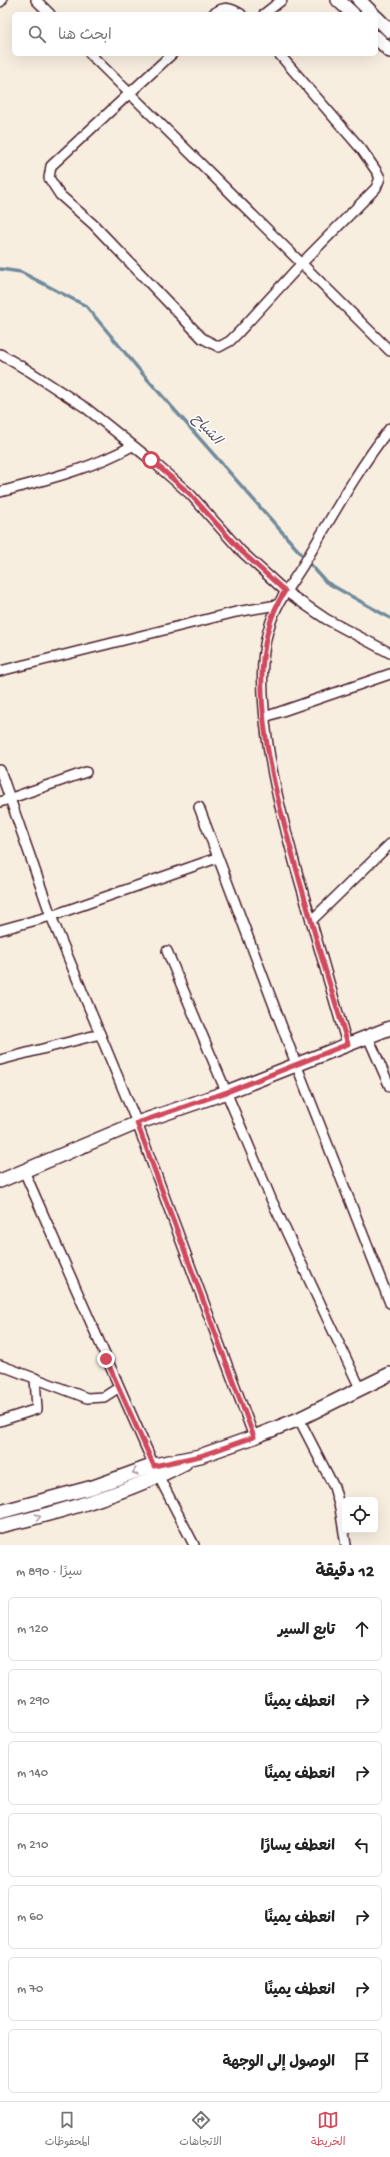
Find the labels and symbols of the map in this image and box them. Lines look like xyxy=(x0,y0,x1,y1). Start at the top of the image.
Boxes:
water label: الشياح xyxy=(188,411,226,451)
route start xyxy=(142,451,160,469)
route end xyxy=(97,1350,115,1368)
one-way arrow xyxy=(132,1467,139,1476)
one-way arrow xyxy=(34,1513,41,1522)

